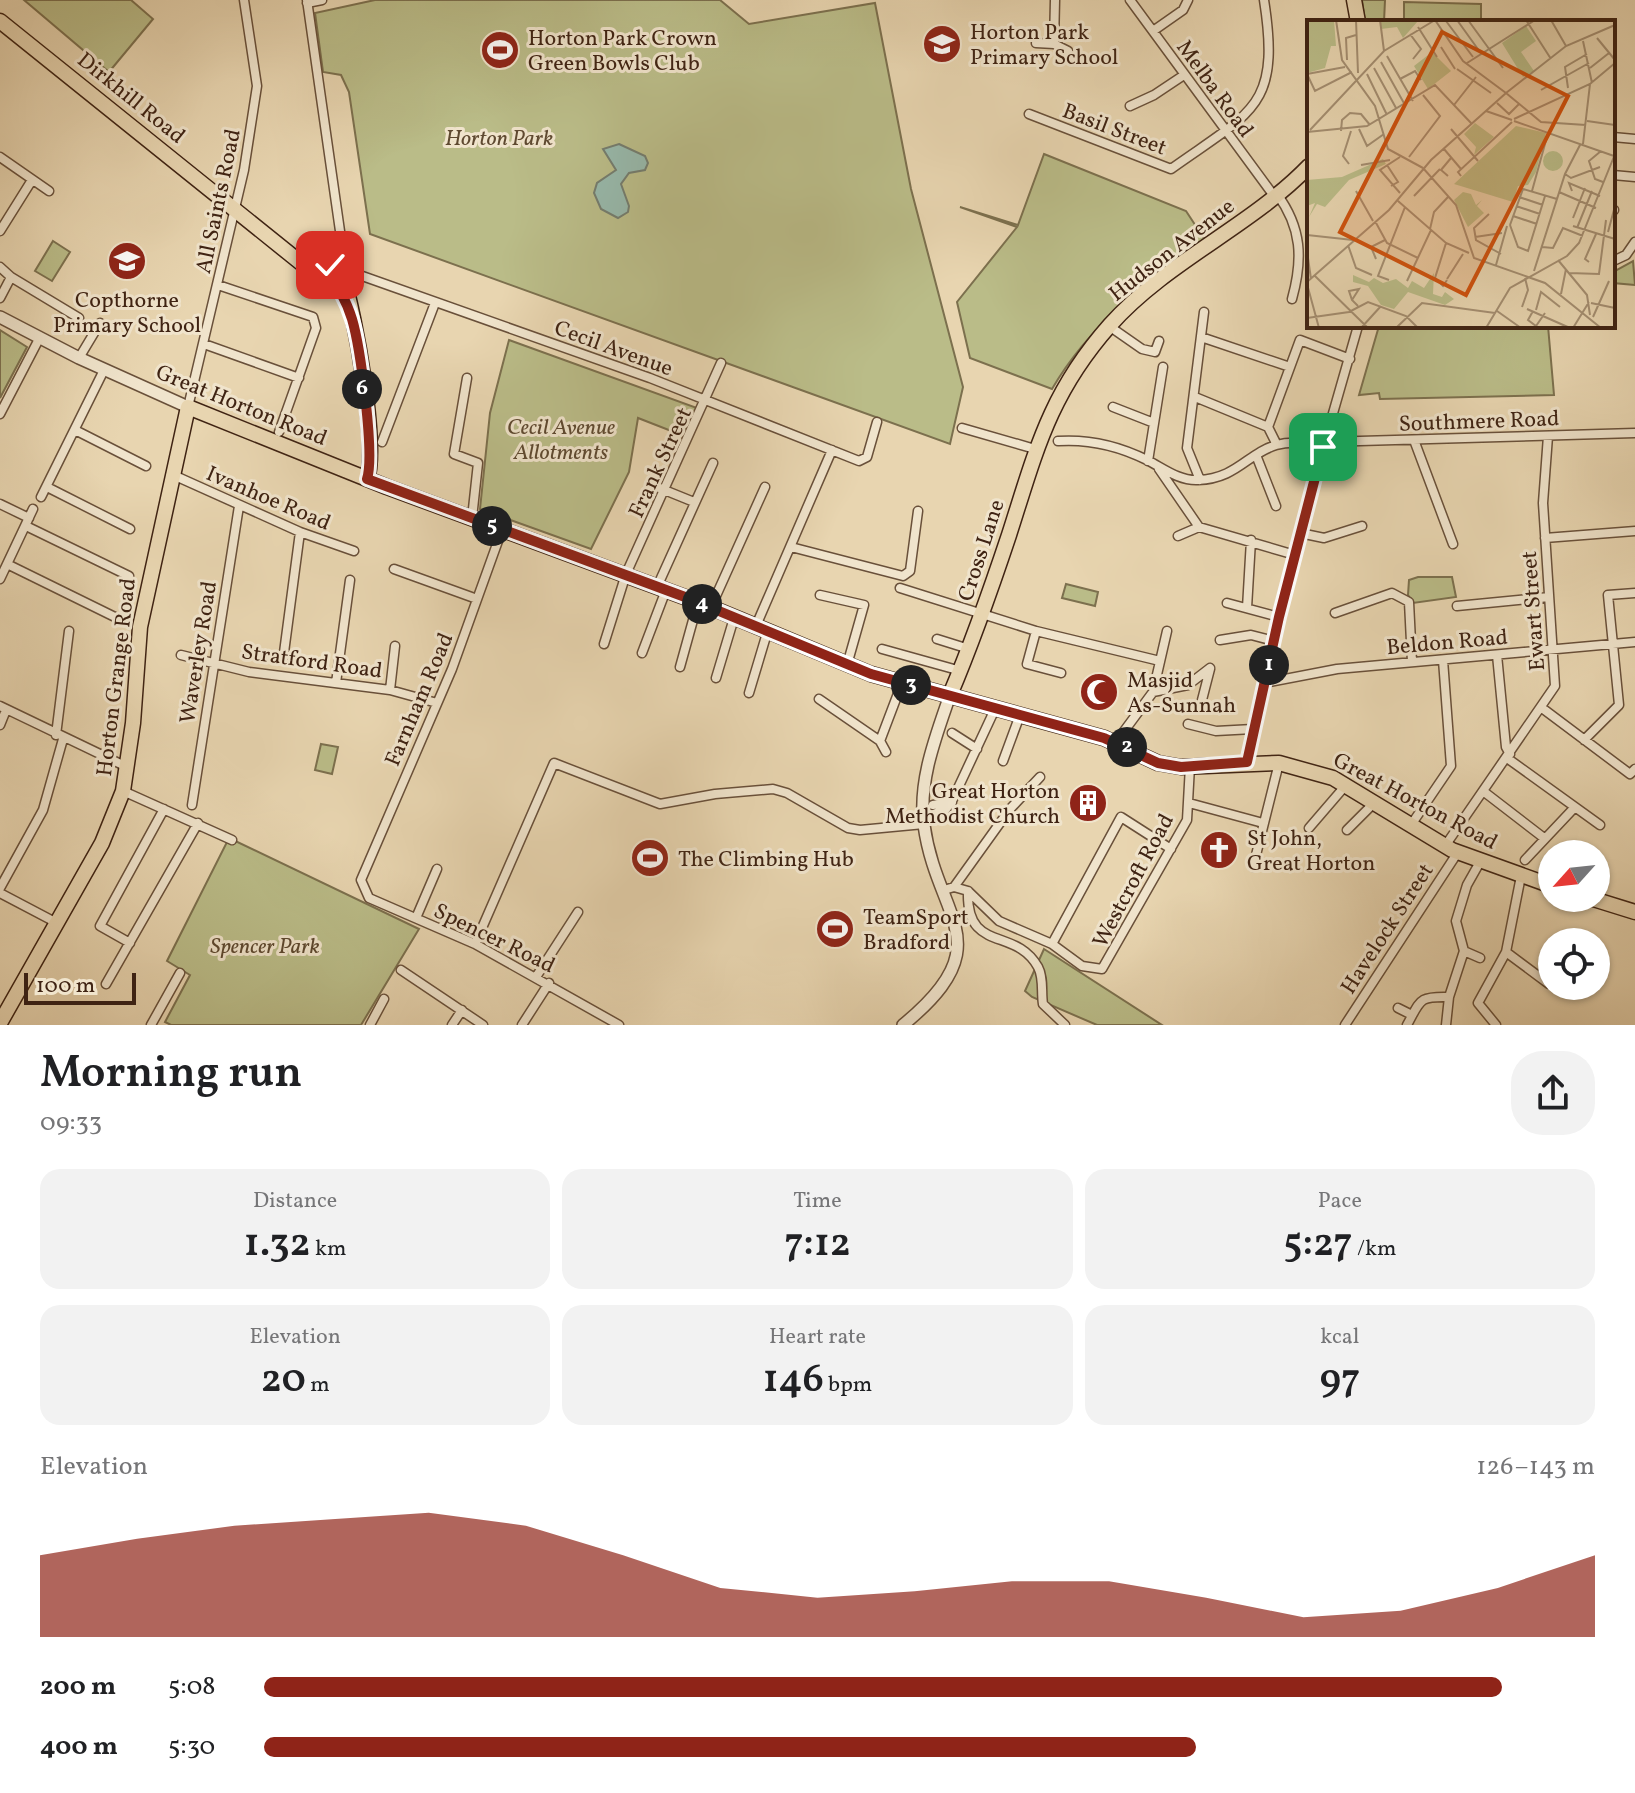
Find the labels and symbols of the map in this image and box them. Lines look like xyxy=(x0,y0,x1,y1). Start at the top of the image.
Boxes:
place label: Horton Park Primary School xyxy=(970,18,1118,74)
inset map xyxy=(1307,20,1615,328)
school or university icon: Horton Park Primary School xyxy=(921,23,963,65)
place label: Horton Park Crown Green Bowls Club xyxy=(528,24,717,80)
sports icon: Horton Park Crown Green Bowls Club xyxy=(479,29,521,71)
street label: Melba Road xyxy=(1168,34,1260,145)
street label: Dirkhill Road xyxy=(70,46,191,152)
street label: Basil Street xyxy=(1058,96,1171,164)
park label: Horton Park xyxy=(445,124,553,155)
street label: All Saints Road xyxy=(189,126,250,277)
street label: Hudson Avenue xyxy=(1103,192,1242,310)
pin xyxy=(296,231,364,299)
school or university icon: Copthorne Primary School xyxy=(106,240,148,282)
place label: Copthorne Primary School xyxy=(53,286,201,342)
street label: Cecil Avenue xyxy=(549,314,677,385)
street label: Great Horton Road xyxy=(151,358,331,455)
pin: 6 xyxy=(342,369,382,409)
street label: Frank Street xyxy=(622,402,701,524)
street label: Southmere Road xyxy=(1398,404,1560,441)
park label: Cecil Avenue Allotments xyxy=(507,413,615,469)
pin xyxy=(1289,413,1357,481)
street label: Ivanhoe Road xyxy=(201,459,335,540)
street label: Cross Lane xyxy=(951,496,1013,606)
pin: 5 xyxy=(472,506,512,546)
street label: Ewart Street xyxy=(1515,550,1554,672)
street label: Horton Grange Road xyxy=(90,576,145,778)
street label: Waverley Road xyxy=(173,579,226,726)
pin: 4 xyxy=(682,584,722,624)
street label: Beldon Road xyxy=(1385,623,1509,664)
street label: Farnham Road xyxy=(378,628,462,771)
street label: Stratford Road xyxy=(239,637,384,688)
pin: 1 xyxy=(1249,645,1289,685)
pin: 3 xyxy=(891,665,931,705)
place label: Masjid As-Sunnah xyxy=(1127,666,1236,722)
mosque icon: Masjid As-Sunnah xyxy=(1078,671,1120,713)
pin: 2 xyxy=(1107,727,1147,767)
street label: Great Horton Road xyxy=(1327,746,1503,859)
place label: Great Horton Methodist Church xyxy=(885,777,1060,833)
building icon: Great Horton Methodist Church xyxy=(1067,782,1109,824)
street label: Westcroft Road xyxy=(1086,809,1183,954)
place label: St John, Great Horton xyxy=(1247,824,1375,880)
church icon: St John, Great Horton xyxy=(1198,829,1240,871)
sports icon: The Climbing Hub xyxy=(629,837,671,879)
north arrow xyxy=(1538,840,1610,912)
place label: The Climbing Hub xyxy=(678,845,854,876)
street label: Havelock Street xyxy=(1334,858,1442,1001)
street label: Spencer Road xyxy=(428,896,560,982)
place label: TeamSport Bradford xyxy=(863,903,969,959)
sports icon: TeamSport Bradford xyxy=(814,908,856,950)
park label: Spencer Park xyxy=(210,932,320,963)
scale bar xyxy=(24,969,136,1005)

